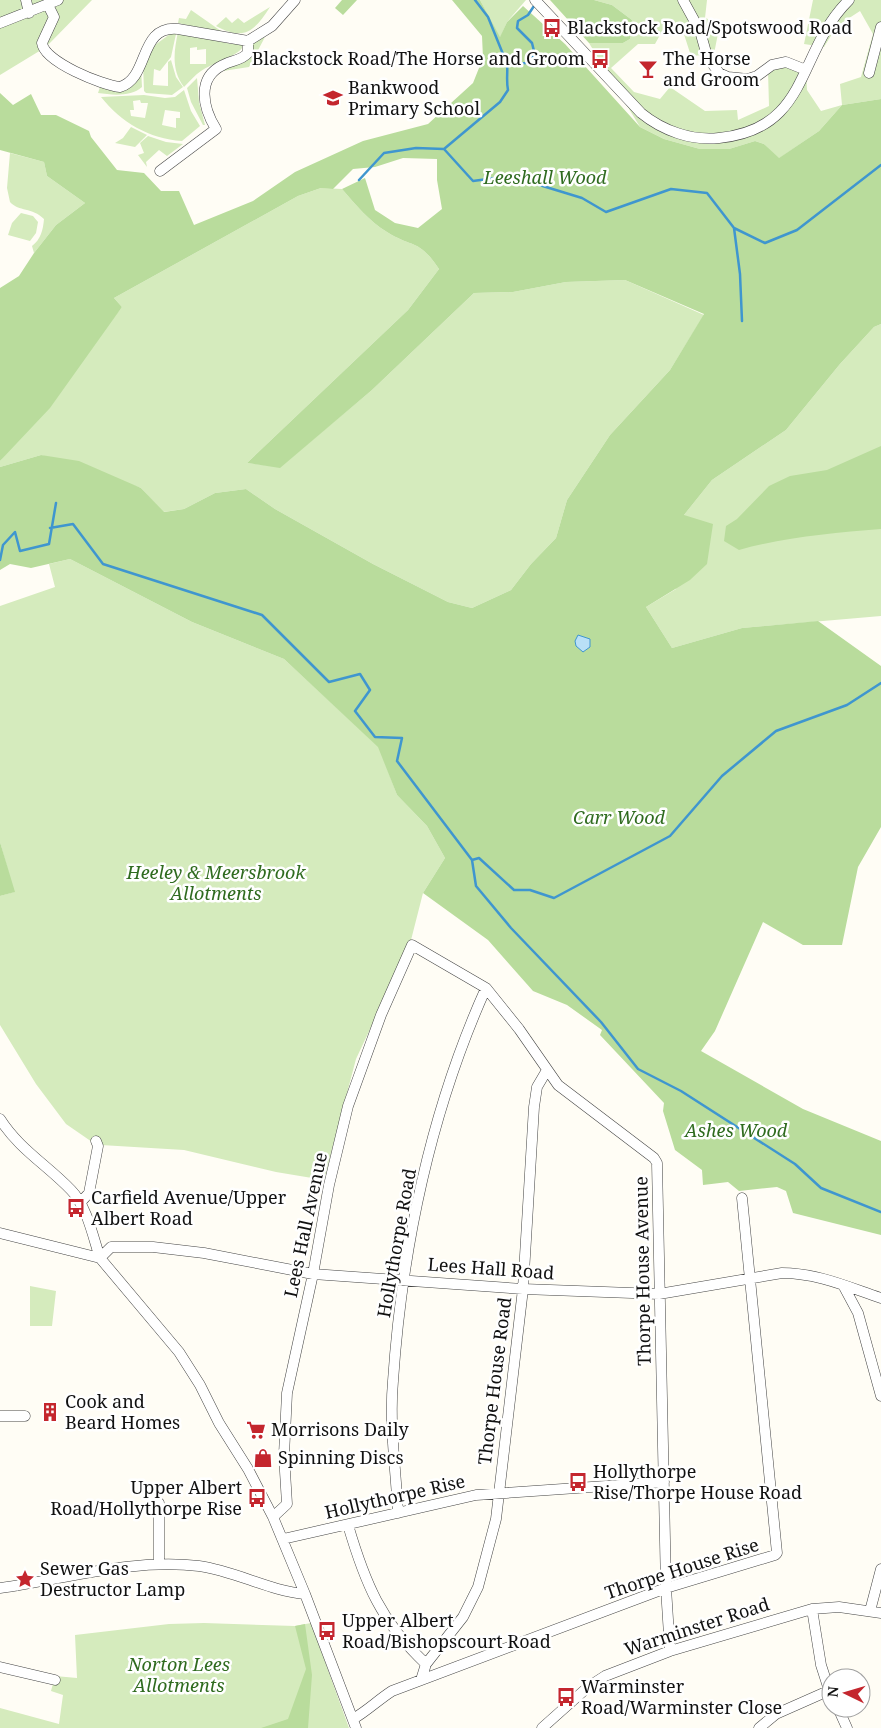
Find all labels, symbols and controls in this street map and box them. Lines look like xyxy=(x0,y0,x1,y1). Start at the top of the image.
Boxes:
place label: Blackstock Road/Spotswood Road xyxy=(567,15,852,39)
bus stop icon: Blackstock Road/Spotswood Road xyxy=(541,17,563,39)
place label: Blackstock Road/The Horse and Groom xyxy=(252,46,585,70)
place label: The Horse and Groom xyxy=(663,46,760,91)
bus stop icon: Blackstock Road/The Horse and Groom xyxy=(589,48,611,70)
bar icon: The Horse and Groom xyxy=(637,58,659,80)
place label: Bankwood Primary School xyxy=(348,75,480,120)
school or university icon: Bankwood Primary School xyxy=(322,87,344,109)
park label: Leeshall Wood xyxy=(483,165,607,189)
park label: Carr Wood xyxy=(573,805,666,829)
park label: Heeley & Meersbrook Allotments xyxy=(125,860,306,905)
park label: Ashes Wood xyxy=(683,1118,788,1142)
street label: Lees Hall Avenue xyxy=(278,1150,332,1300)
street label: Hollythorpe Road xyxy=(371,1166,421,1319)
street label: Thorpe House Avenue xyxy=(628,1176,656,1366)
place label: Carfield Avenue/Upper Albert Road xyxy=(91,1185,287,1230)
bus stop icon: Carfield Avenue/Upper Albert Road xyxy=(65,1197,87,1219)
street label: Lees Hall Road xyxy=(427,1252,555,1284)
street label: Thorpe House Road xyxy=(472,1296,516,1466)
place label: Cook and Beard Homes xyxy=(65,1389,180,1434)
building icon: Cook and Beard Homes xyxy=(39,1401,61,1423)
place label: Morrisons Daily xyxy=(271,1417,409,1441)
supermarket icon: Morrisons Daily xyxy=(245,1419,267,1441)
place label: Spinning Discs xyxy=(278,1445,404,1469)
shop icon: Spinning Discs xyxy=(252,1447,274,1469)
place label: Hollythorpe Rise/Thorpe House Road xyxy=(593,1459,802,1504)
street label: Hollythorpe Rise xyxy=(322,1468,467,1524)
bus stop icon: Hollythorpe Rise/Thorpe House Road xyxy=(567,1471,589,1493)
place label: Upper Albert Road/Hollythorpe Rise xyxy=(50,1475,242,1520)
bus stop icon: Upper Albert Road/Hollythorpe Rise xyxy=(246,1487,268,1509)
street label: Thorpe House Rise xyxy=(602,1532,762,1604)
place label: Sewer Gas Destructor Lamp xyxy=(40,1556,185,1601)
place icon: Sewer Gas Destructor Lamp xyxy=(14,1568,36,1590)
street label: Warminster Road xyxy=(621,1591,772,1661)
place label: Upper Albert Road/Bishopscourt Road xyxy=(342,1608,551,1653)
bus stop icon: Upper Albert Road/Bishopscourt Road xyxy=(316,1620,338,1642)
park label: Norton Lees Allotments xyxy=(127,1652,230,1697)
north arrow xyxy=(821,1668,871,1718)
place label: Warminster Road/Warminster Close xyxy=(581,1674,782,1719)
text: N xyxy=(823,1685,842,1698)
bus stop icon: Warminster Road/Warminster Close xyxy=(555,1686,577,1708)

